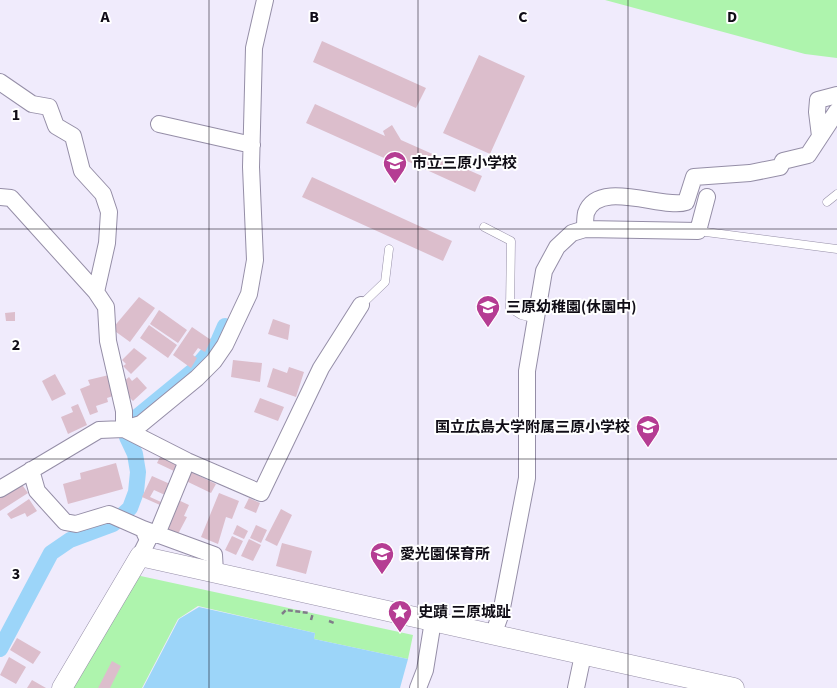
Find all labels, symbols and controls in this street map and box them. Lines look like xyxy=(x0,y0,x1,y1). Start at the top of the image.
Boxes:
text: A xyxy=(99,6,110,28)
text: B xyxy=(309,6,319,28)
text: C xyxy=(518,6,528,28)
text: D xyxy=(727,6,737,28)
text: 1 xyxy=(12,104,20,126)
school or university icon: 市立三原小学校 xyxy=(382,150,408,184)
place label: 市立三原小学校 xyxy=(412,153,517,174)
school or university icon: 三原幼稚園(休園中) xyxy=(475,294,501,328)
place label: 三原幼稚園(休園中) xyxy=(506,297,636,318)
text: 2 xyxy=(12,334,20,356)
school or university icon: 国立広島大学附属三原小学校 xyxy=(635,414,661,448)
place label: 国立広島大学附属三原小学校 xyxy=(435,417,630,438)
school or university icon: 愛光園保育所 xyxy=(369,541,395,575)
place label: 愛光園保育所 xyxy=(400,544,490,565)
text: 3 xyxy=(12,563,20,585)
place icon: 史蹟 三原城趾 xyxy=(387,599,413,633)
place label: 史蹟 三原城趾 xyxy=(418,602,511,623)

